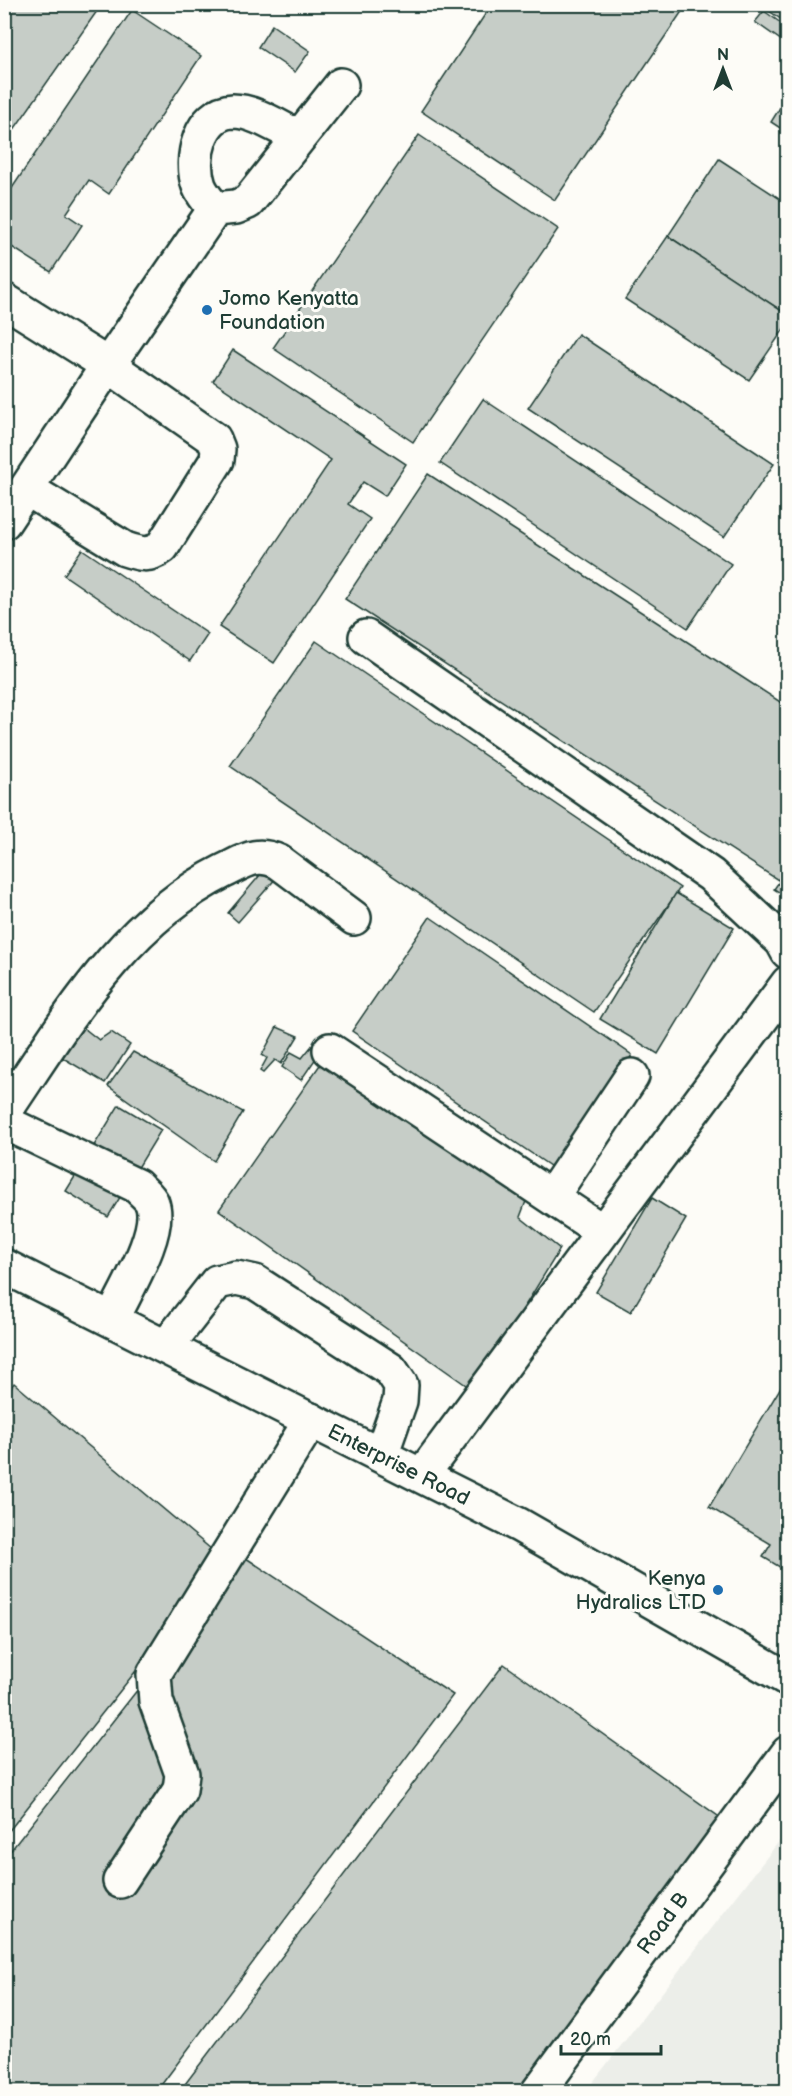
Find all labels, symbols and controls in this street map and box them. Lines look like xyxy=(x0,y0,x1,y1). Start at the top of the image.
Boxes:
north arrow xyxy=(693,39,753,99)
text: N xyxy=(717,46,729,65)
place label: Jomo Kenyatta Foundation xyxy=(219,286,359,335)
marker: Jomo Kenyatta Foundation xyxy=(200,303,214,317)
street label: Enterprise Road xyxy=(324,1418,474,1511)
place label: Kenya Hydralics LTD xyxy=(576,1566,706,1615)
marker: Kenya Hydralics LTD xyxy=(711,1583,725,1597)
street label: Road B xyxy=(632,1887,694,1959)
scale bar xyxy=(561,2018,662,2056)
text: 20 m xyxy=(570,2029,611,2050)

